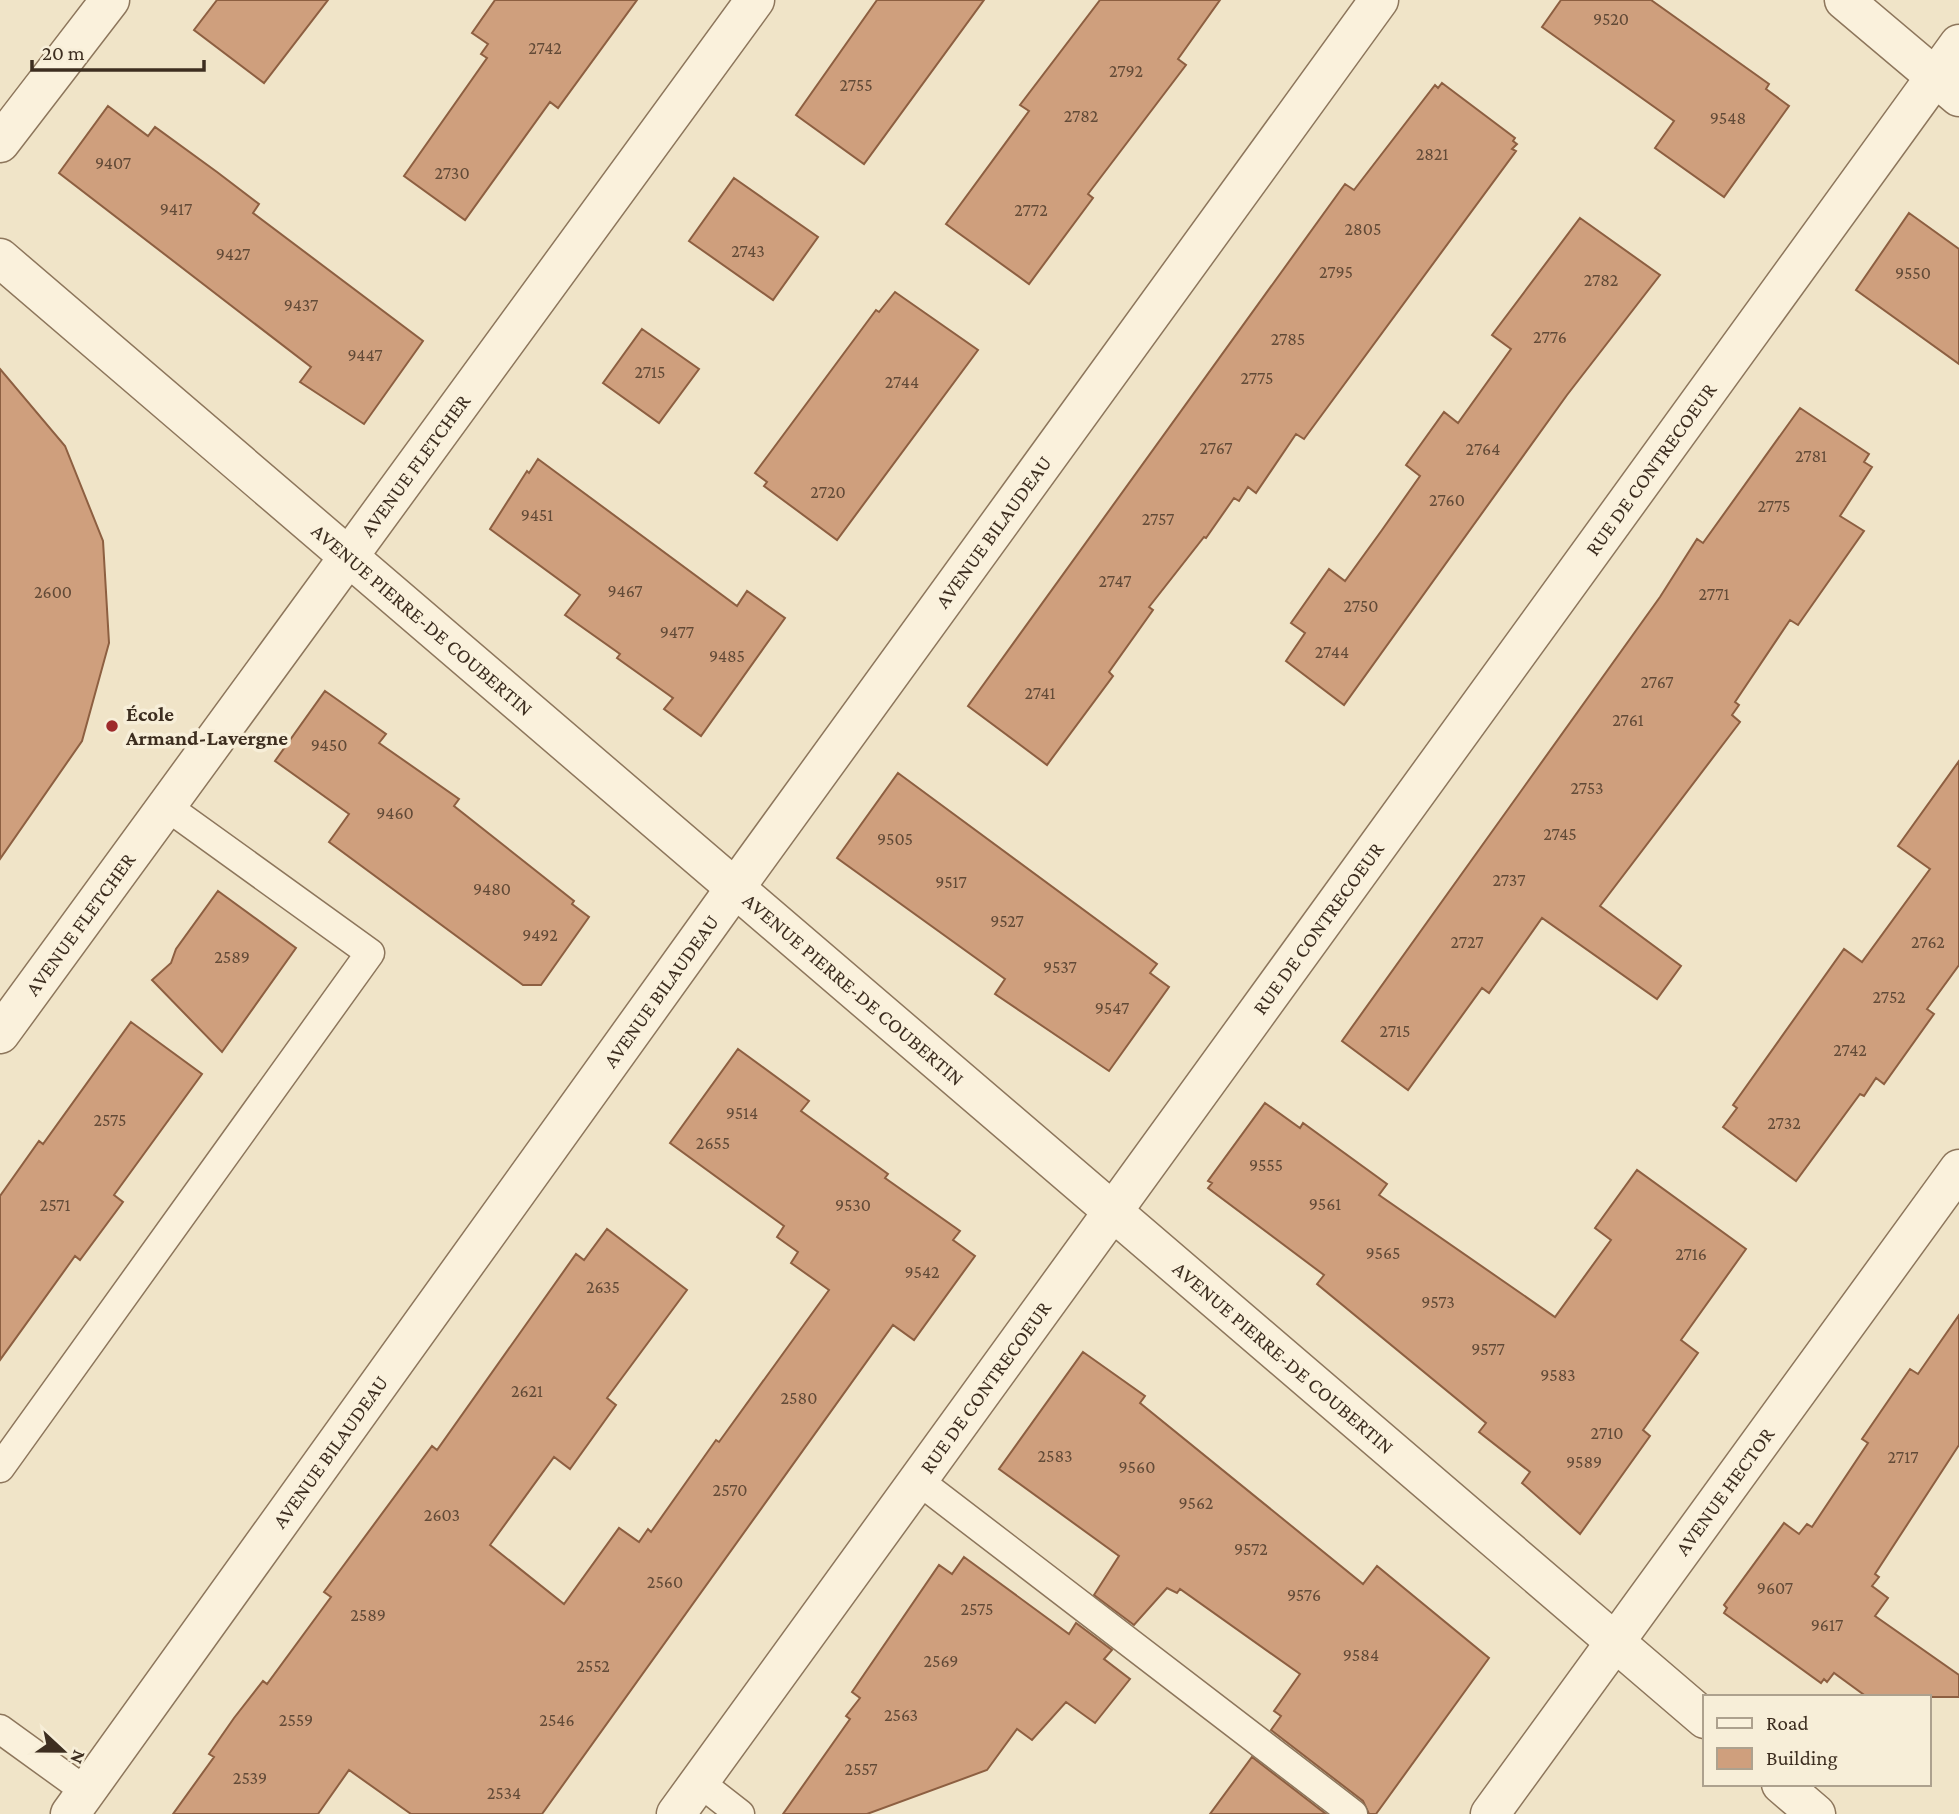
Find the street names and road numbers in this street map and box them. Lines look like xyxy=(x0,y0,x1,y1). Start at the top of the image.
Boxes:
street label: RUE DE CONTRECOEUR xyxy=(1580,378,1722,560)
street label: AVENUE FLETCHER xyxy=(355,389,475,541)
street label: AVENUE BILAUDEAU xyxy=(930,451,1056,613)
street label: AVENUE PIERRE-DE COUBERTIN xyxy=(307,518,538,721)
street label: RUE DE CONTRECOEUR xyxy=(1248,837,1389,1019)
street label: AVENUE FLETCHER xyxy=(20,848,140,1000)
street label: AVENUE PIERRE-DE COUBERTIN xyxy=(738,888,969,1091)
street label: AVENUE BILAUDEAU xyxy=(598,910,724,1072)
street label: AVENUE PIERRE-DE COUBERTIN xyxy=(1168,1256,1399,1459)
street label: RUE DE CONTRECOEUR xyxy=(915,1296,1056,1478)
street label: AVENUE BILAUDEAU xyxy=(267,1371,393,1533)
street label: AVENUE HECTOR xyxy=(1670,1422,1779,1560)

